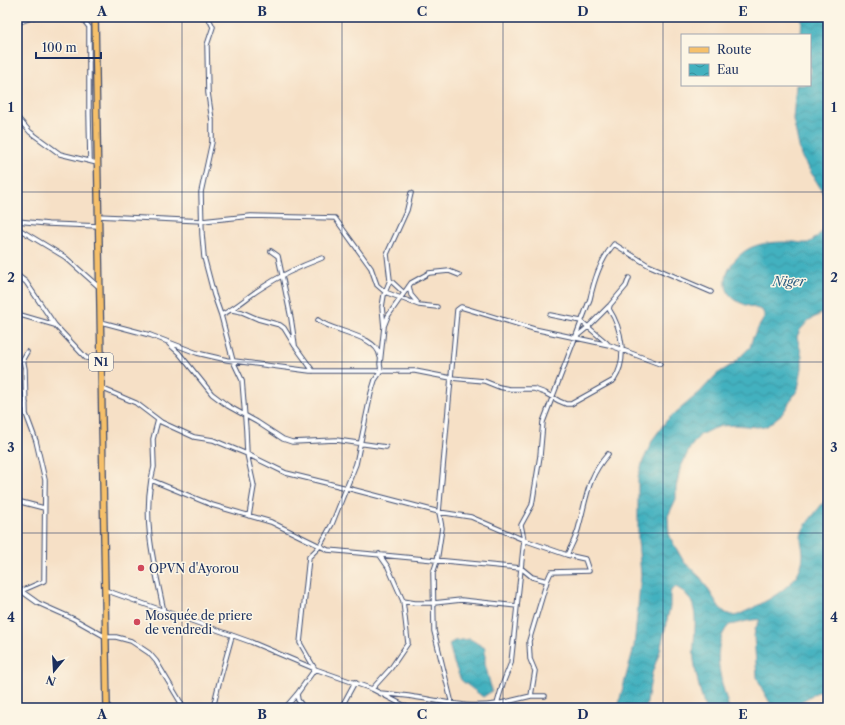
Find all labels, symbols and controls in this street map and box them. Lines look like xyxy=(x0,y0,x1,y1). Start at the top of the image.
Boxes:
text: A xyxy=(96,3,108,19)
text: B xyxy=(257,3,267,19)
text: C xyxy=(417,3,427,19)
text: D xyxy=(577,3,589,19)
text: E xyxy=(738,3,748,19)
scale bar xyxy=(36,34,101,60)
legend xyxy=(681,34,811,86)
text: 100 m xyxy=(42,40,77,55)
text: Route xyxy=(717,42,752,57)
text: Eau xyxy=(717,62,740,77)
text: 1 xyxy=(8,99,14,115)
text: 1 xyxy=(831,99,837,115)
text: 2 xyxy=(7,269,15,285)
text: 2 xyxy=(830,269,838,285)
water label: Niger xyxy=(772,273,806,289)
road number: N1 xyxy=(89,353,113,371)
text: 3 xyxy=(7,439,15,455)
text: 3 xyxy=(830,439,838,455)
place label: OPVN d'Ayorou xyxy=(149,561,240,576)
marker: OPVN d'Ayorou xyxy=(136,563,146,573)
place label: Mosquée de priere de vendredi xyxy=(145,608,253,637)
text: 4 xyxy=(7,609,15,625)
text: 4 xyxy=(830,609,838,625)
marker: Mosquée de priere de vendredi xyxy=(132,617,142,627)
north arrow xyxy=(34,651,74,691)
text: N xyxy=(44,672,58,689)
text: A xyxy=(96,706,108,722)
text: B xyxy=(257,706,267,722)
text: C xyxy=(417,706,427,722)
text: D xyxy=(577,706,589,722)
text: E xyxy=(738,706,748,722)

